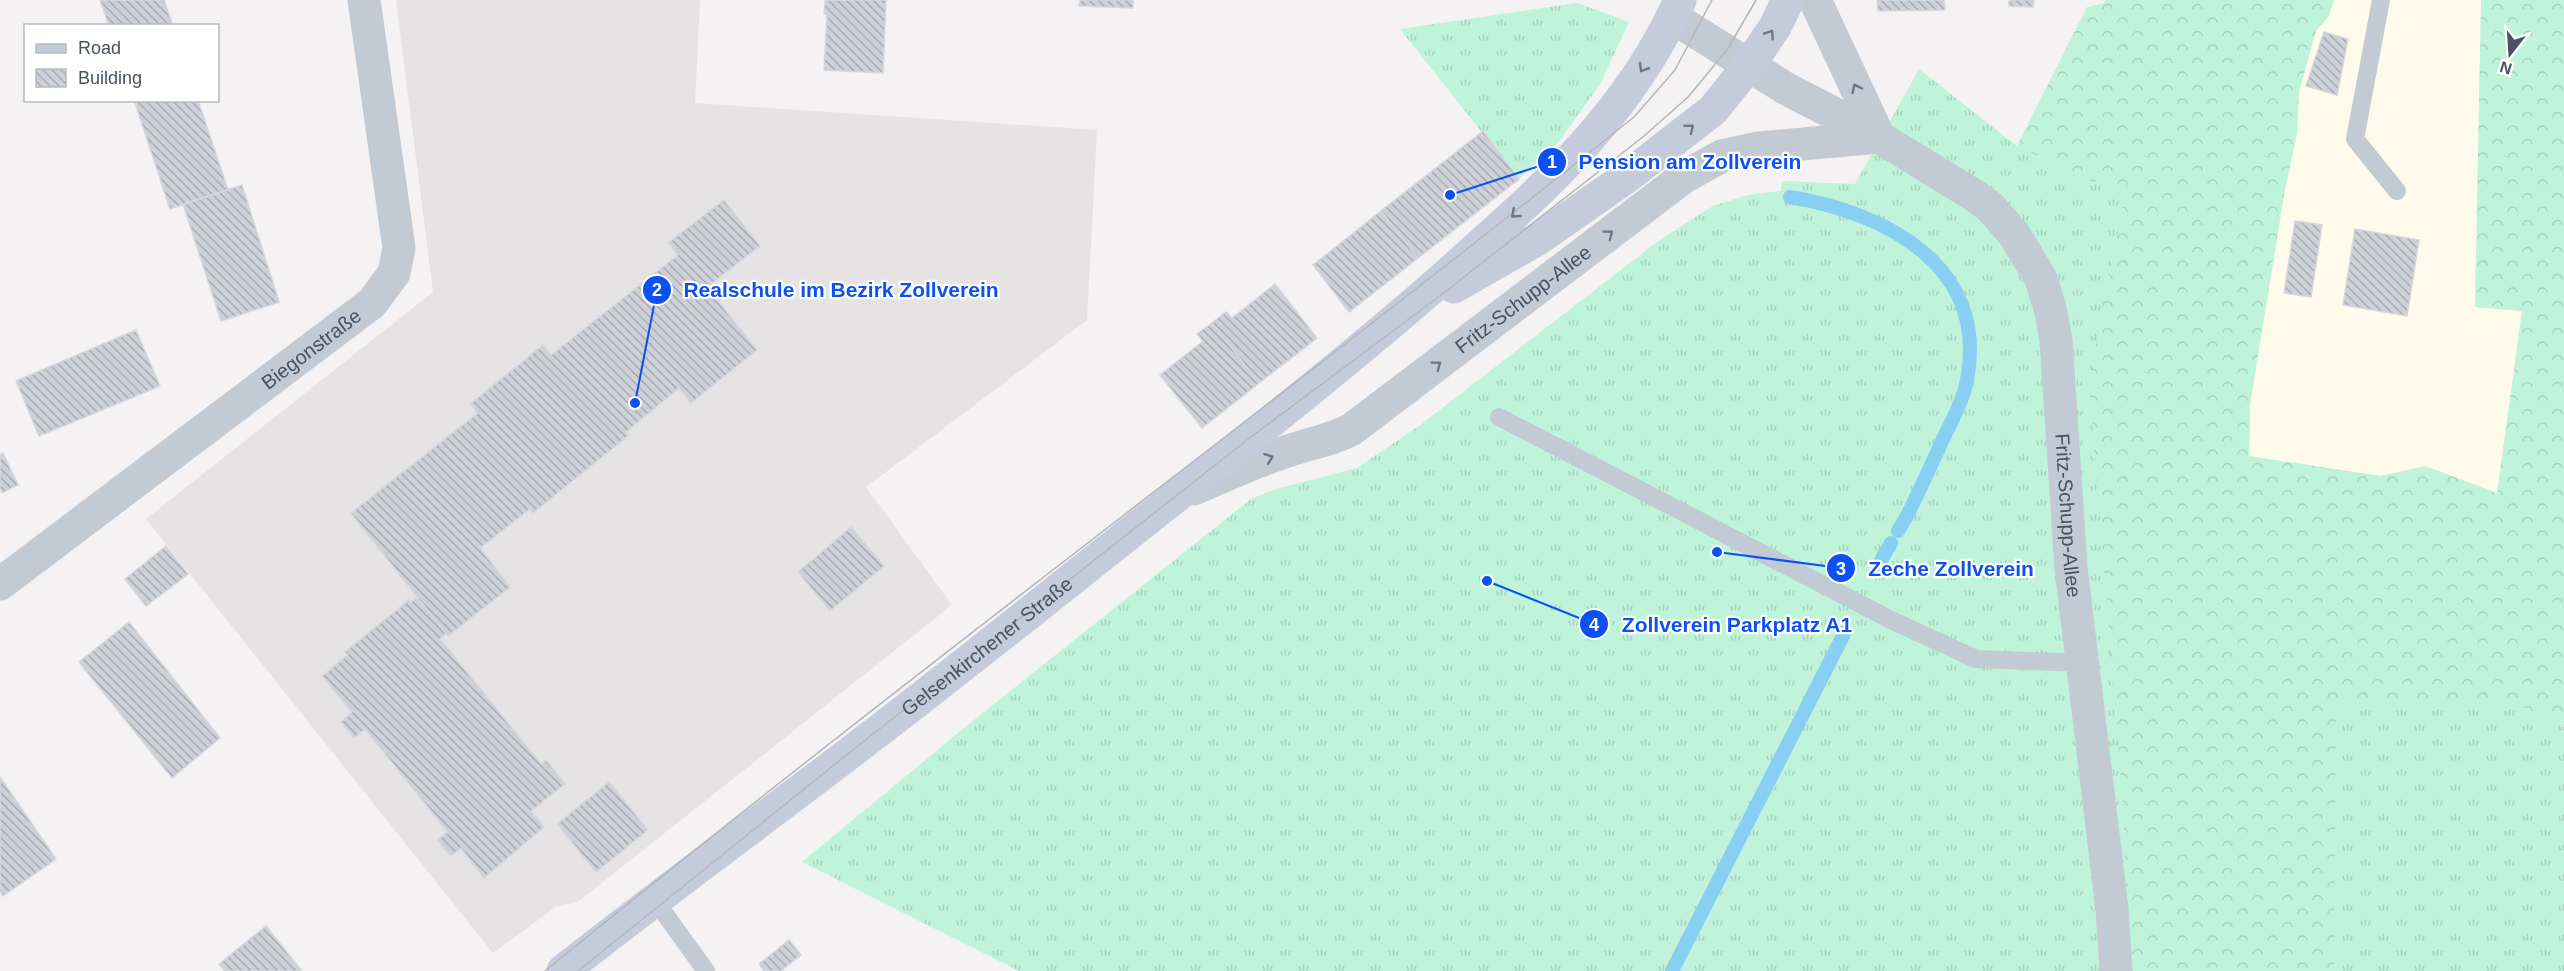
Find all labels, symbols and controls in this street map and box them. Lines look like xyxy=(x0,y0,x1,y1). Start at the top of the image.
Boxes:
legend xyxy=(24,24,219,102)
north arrow xyxy=(2480,24,2540,84)
one-way arrow xyxy=(1763,29,1774,40)
text: Road xyxy=(78,38,121,58)
text: N xyxy=(2498,58,2514,78)
one-way arrow xyxy=(1639,62,1650,72)
text: Building xyxy=(78,68,142,88)
one-way arrow xyxy=(1851,84,1863,95)
one-way arrow xyxy=(1683,124,1694,135)
callout: Pension am Zollverein xyxy=(1537,142,1814,181)
text: Pension am Zollverein xyxy=(1579,150,1801,173)
text: 1 xyxy=(1547,152,1557,172)
one-way arrow xyxy=(1512,207,1522,218)
one-way arrow xyxy=(1602,231,1613,242)
street label: Fritz-Schupp-Allee xyxy=(1451,241,1595,358)
callout: Realschule im Bezirk Zollverein xyxy=(642,271,1011,310)
text: Realschule im Bezirk Zollverein xyxy=(683,278,999,301)
text: 2 xyxy=(652,280,662,300)
street label: Biegonstraße xyxy=(257,304,365,394)
one-way arrow xyxy=(1431,362,1442,373)
street label: Fritz-Schupp-Allee xyxy=(2051,432,2085,599)
one-way arrow xyxy=(1263,453,1274,466)
callout: Zeche Zollverein xyxy=(1826,549,2046,588)
text: Zeche Zollverein xyxy=(1868,557,2034,580)
text: 3 xyxy=(1836,559,1846,579)
street label: Gelsenkirchener Straße xyxy=(897,572,1077,720)
callout: Zollverein Parkplatz A1 xyxy=(1579,605,1864,644)
text: Zollverein Parkplatz A1 xyxy=(1622,613,1852,636)
text: 4 xyxy=(1589,615,1599,635)

